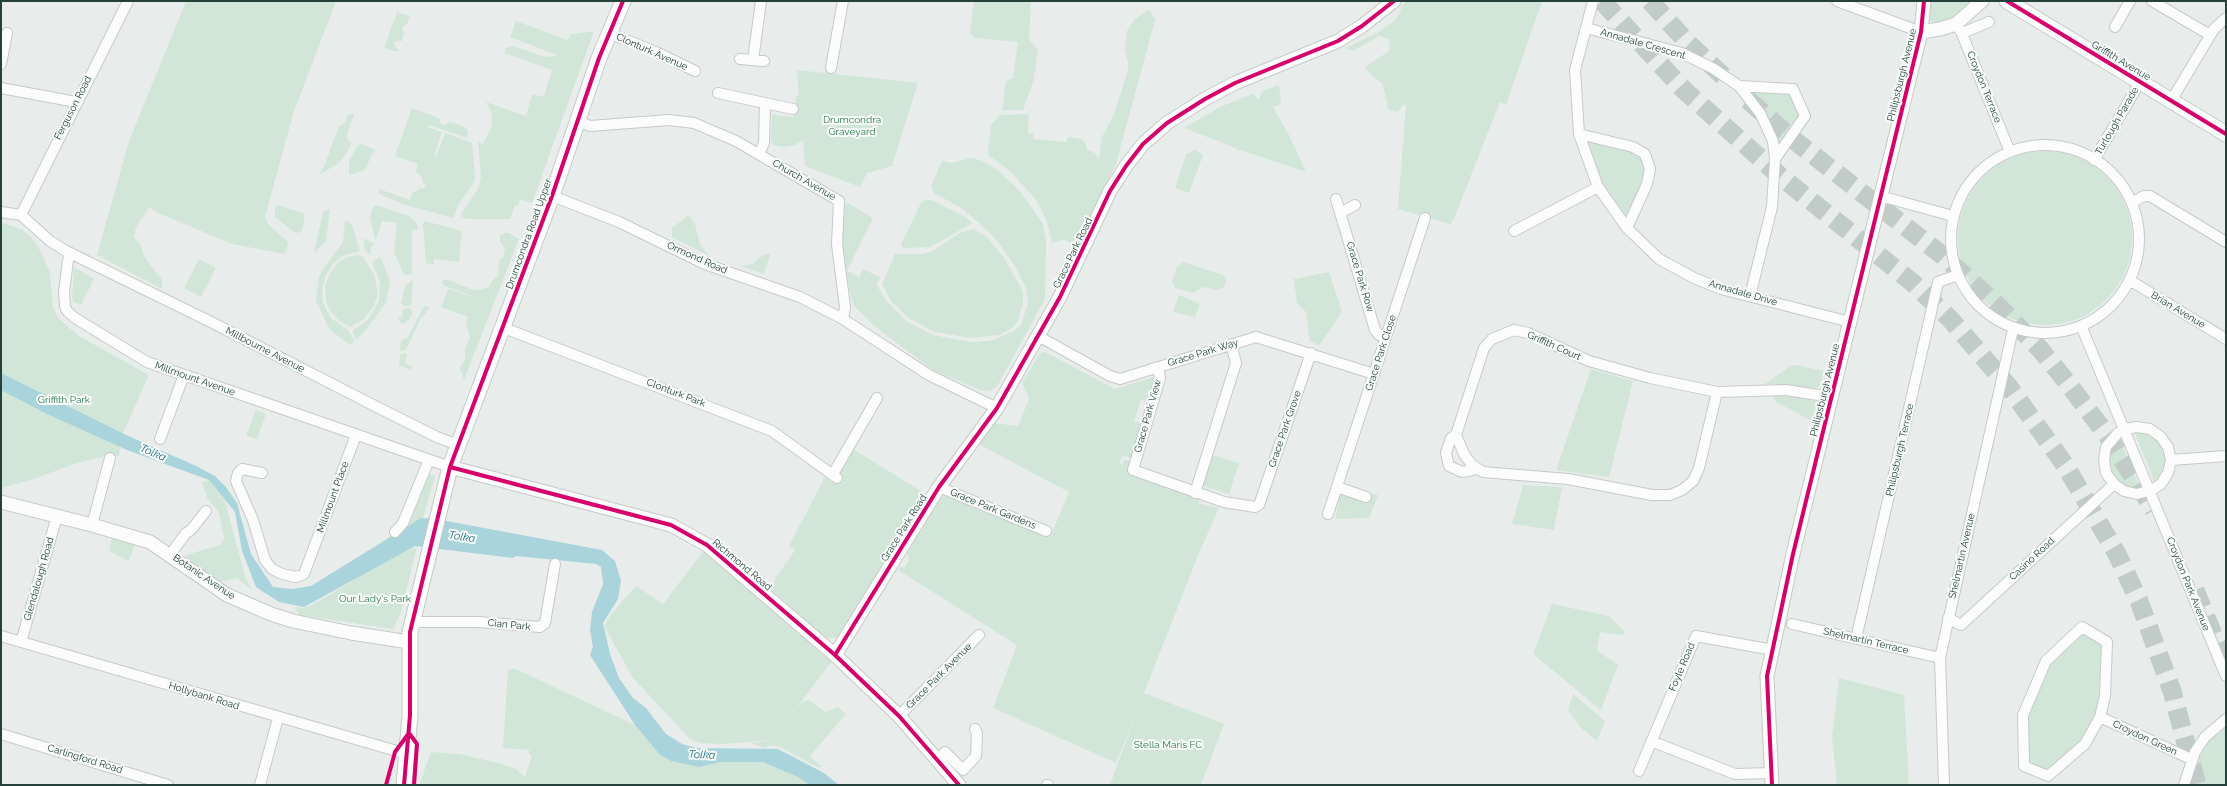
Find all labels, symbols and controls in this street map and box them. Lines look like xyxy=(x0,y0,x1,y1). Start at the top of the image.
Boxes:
street label: Annadale Crescent xyxy=(1599,26,1687,62)
street label: Philipsburgh Avenue xyxy=(1885,27,1919,123)
street label: Clonturk Avenue xyxy=(614,31,690,73)
street label: Griffith Avenue xyxy=(2089,39,2153,83)
street label: Croydon Terrace xyxy=(1964,49,2004,125)
street label: Ferguson Road xyxy=(52,74,94,142)
street label: Turlough Parade xyxy=(2093,85,2141,157)
park label: Drumcondra Graveyard xyxy=(823,114,881,138)
street label: Church Avenue xyxy=(770,157,838,203)
street label: Drumcondra Road Upper xyxy=(503,177,555,291)
street label: Grace Park Road xyxy=(1051,216,1095,290)
street label: Ormond Road xyxy=(665,239,729,277)
street label: Grace Park Row xyxy=(1344,240,1376,314)
street label: Annadale Drive xyxy=(1707,278,1779,308)
street label: Brian Avenue xyxy=(2149,289,2207,331)
street label: Grace Park Close xyxy=(1363,314,1399,392)
street label: Millbourne Avenue xyxy=(223,325,307,375)
street label: Griffith Court xyxy=(1525,329,1583,363)
street label: Grace Park Way xyxy=(1166,337,1240,369)
street label: Philipsburgh Avenue xyxy=(1808,342,1842,438)
street label: Millmount Avenue xyxy=(153,360,237,398)
street label: Clonturk Park xyxy=(645,376,707,410)
street label: Grace Park View xyxy=(1132,378,1164,454)
street label: Grace Park Grove xyxy=(1266,389,1304,469)
park label: Griffith Park xyxy=(38,394,90,406)
street label: Philipsburgh Terrace xyxy=(1883,402,1917,498)
water label: Tolka xyxy=(138,442,168,464)
street label: Millmount Place xyxy=(315,460,351,534)
street label: Grace Park Gardens xyxy=(948,486,1038,532)
street label: Grace Park Road xyxy=(879,492,929,564)
street label: Shelmartin Avenue xyxy=(1946,512,1978,600)
water label: Tolka xyxy=(448,528,476,546)
street label: Casino Road xyxy=(2007,535,2057,583)
street label: Croydon Park Avenue xyxy=(2164,535,2212,633)
street label: Glendalough Road xyxy=(21,536,57,622)
street label: Richmond Road xyxy=(710,537,774,593)
street label: Botanic Avenue xyxy=(171,552,237,602)
park label: Our Lady's Park xyxy=(339,593,411,605)
street label: Cian Park xyxy=(487,617,531,633)
street label: Shelmartin Terrace xyxy=(1822,625,1910,657)
street label: Grace Park Avenue xyxy=(904,641,974,711)
street label: Foyle Road xyxy=(1666,641,1698,693)
street label: Hollybank Road xyxy=(167,680,241,712)
street label: Croydon Green xyxy=(2111,718,2179,758)
park label: Stella Maris FC xyxy=(1134,739,1202,751)
street label: Carlingford Road xyxy=(46,742,124,776)
water label: Tolka xyxy=(688,748,716,762)

